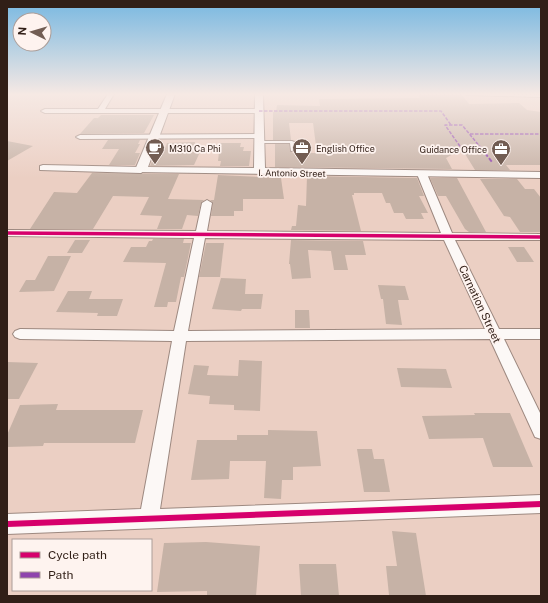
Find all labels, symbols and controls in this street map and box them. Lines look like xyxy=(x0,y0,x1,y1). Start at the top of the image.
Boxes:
north arrow xyxy=(12,12,52,52)
text: N xyxy=(16,26,28,36)
cafe icon: M310 Ca Phi xyxy=(144,137,166,165)
office icon: English Office xyxy=(291,137,313,165)
office icon: Guidance Office xyxy=(490,138,512,166)
place label: M310 Ca Phi xyxy=(169,143,220,154)
place label: English Office xyxy=(316,143,375,154)
place label: Guidance Office xyxy=(420,144,487,155)
street label: I. Antonio Street xyxy=(258,167,326,179)
street label: Carnation Street xyxy=(457,263,503,345)
legend xyxy=(12,539,152,591)
text: Cycle path xyxy=(48,548,107,562)
text: Path xyxy=(48,568,74,582)

